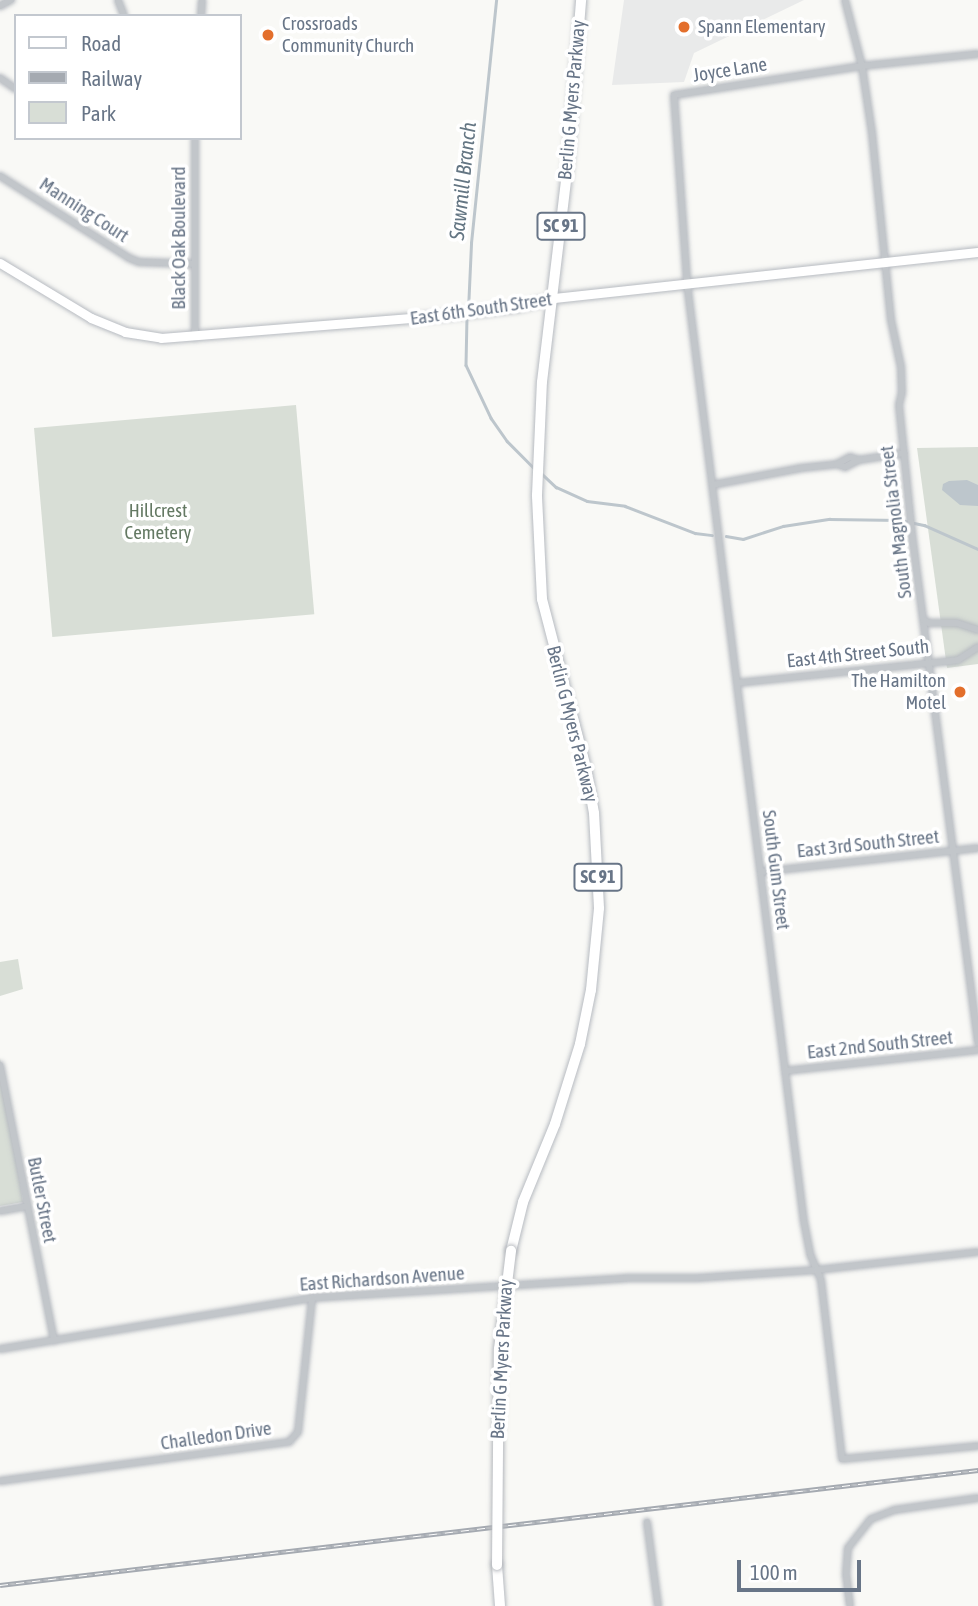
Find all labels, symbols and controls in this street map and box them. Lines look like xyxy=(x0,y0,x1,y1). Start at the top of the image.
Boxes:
place label: Crossroads Community Church xyxy=(282,13,414,57)
legend xyxy=(14,14,242,140)
place label: Spann Elementary xyxy=(698,16,826,38)
street label: Berlin G Myers Parkway xyxy=(554,19,590,181)
marker: Spann Elementary xyxy=(676,19,692,35)
marker: Crossroads Community Church xyxy=(260,27,276,43)
text: Road xyxy=(81,31,121,55)
street label: Joyce Lane xyxy=(691,53,769,87)
text: Railway xyxy=(81,66,142,90)
text: Park xyxy=(81,101,116,125)
water label: Sawmill Branch xyxy=(443,121,481,241)
street label: Black Oak Boulevard xyxy=(168,166,190,310)
street label: Manning Court xyxy=(35,173,133,247)
road number: SC 91 xyxy=(535,211,587,240)
street label: East 6th South Street xyxy=(409,288,553,330)
street label: South Magnolia Street xyxy=(875,444,917,600)
park label: Hillcrest Cemetery xyxy=(125,500,191,544)
street label: East 4th Street South xyxy=(786,635,930,673)
street label: Berlin G Myers Parkway xyxy=(542,643,602,805)
place label: The Hamilton Motel xyxy=(851,670,946,714)
marker: The Hamilton Motel xyxy=(952,684,968,700)
street label: South Gum Street xyxy=(757,809,795,931)
street label: East 3rd South Street xyxy=(796,825,940,863)
road number: SC 91 xyxy=(572,862,624,892)
street label: East 2nd South Street xyxy=(806,1026,954,1064)
street label: Butler Street xyxy=(23,1155,61,1245)
street label: East Richardson Avenue xyxy=(299,1262,465,1296)
street label: Berlin G Myers Parkway xyxy=(486,1278,518,1440)
street label: Challedon Drive xyxy=(159,1417,273,1455)
scale bar xyxy=(740,1546,864,1590)
text: 100 m xyxy=(750,1560,798,1584)

